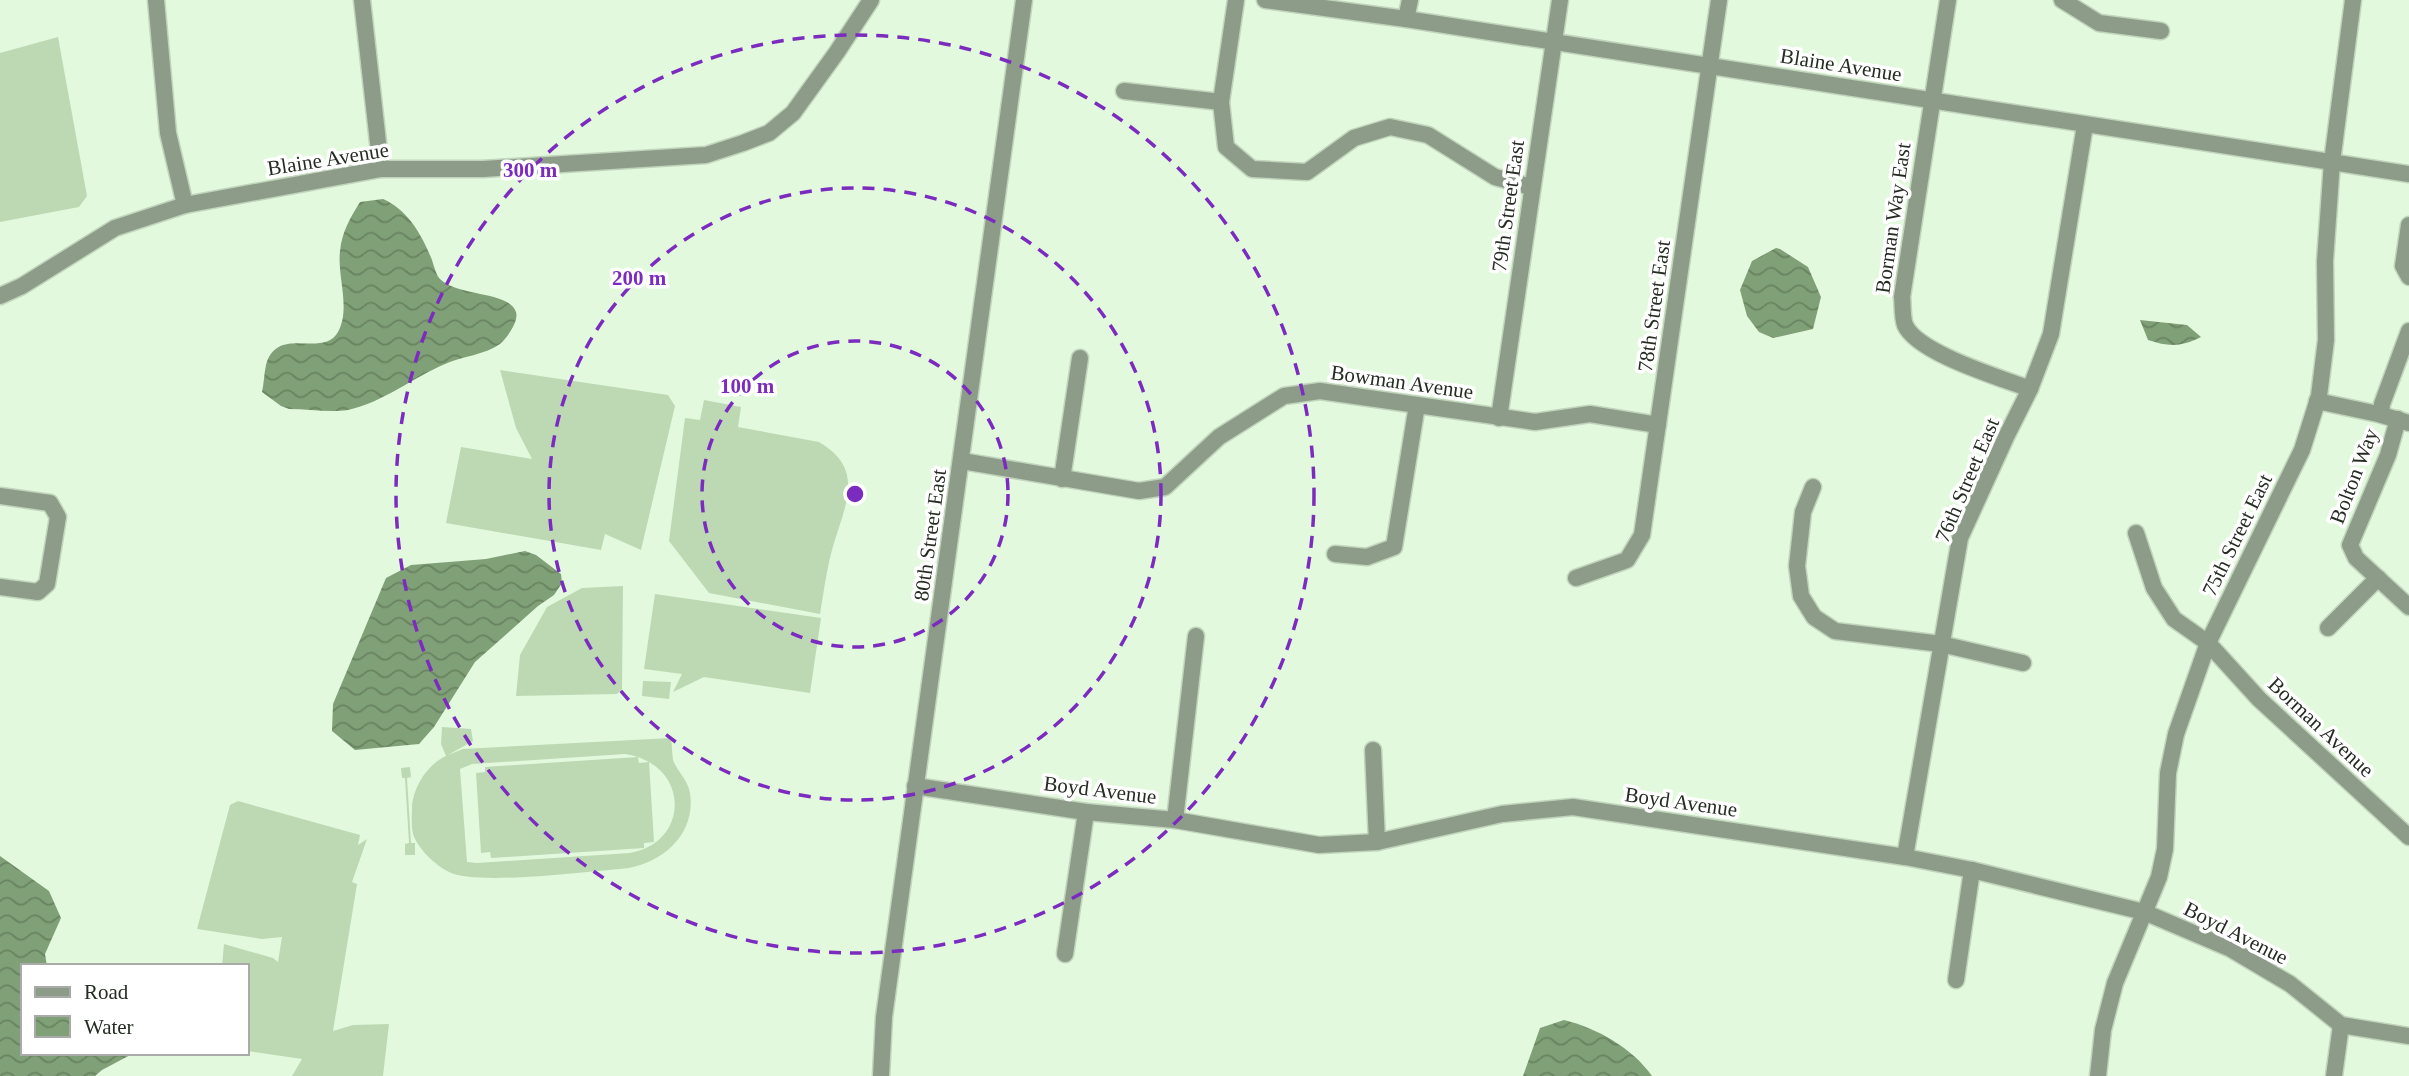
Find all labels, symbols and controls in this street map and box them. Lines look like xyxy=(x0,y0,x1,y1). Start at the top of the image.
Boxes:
street label: Blaine Avenue xyxy=(1779,44,1903,86)
street label: Blaine Avenue xyxy=(266,138,390,180)
street label: 79th Street East xyxy=(1487,138,1529,274)
street label: Borman Way East xyxy=(1871,141,1915,295)
text: 300 m xyxy=(503,158,558,182)
street label: 78th Street East xyxy=(1633,238,1675,374)
text: 200 m xyxy=(612,266,667,290)
street label: Bowman Avenue xyxy=(1329,360,1475,404)
text: 100 m xyxy=(720,374,775,398)
street label: 76th Street East xyxy=(1930,414,2004,546)
street label: Bolton Way xyxy=(2325,425,2383,527)
street label: 80th Street East xyxy=(909,467,951,603)
street label: 75th Street East xyxy=(2197,470,2277,600)
centre of rings xyxy=(843,482,867,506)
street label: Borman Avenue xyxy=(2263,672,2379,782)
street label: Boyd Avenue xyxy=(1042,771,1158,809)
street label: Boyd Avenue xyxy=(1623,782,1739,822)
street label: Boyd Avenue xyxy=(2180,897,2292,969)
legend xyxy=(21,964,248,1055)
text: Road xyxy=(84,980,129,1004)
text: Water xyxy=(84,1015,134,1039)

